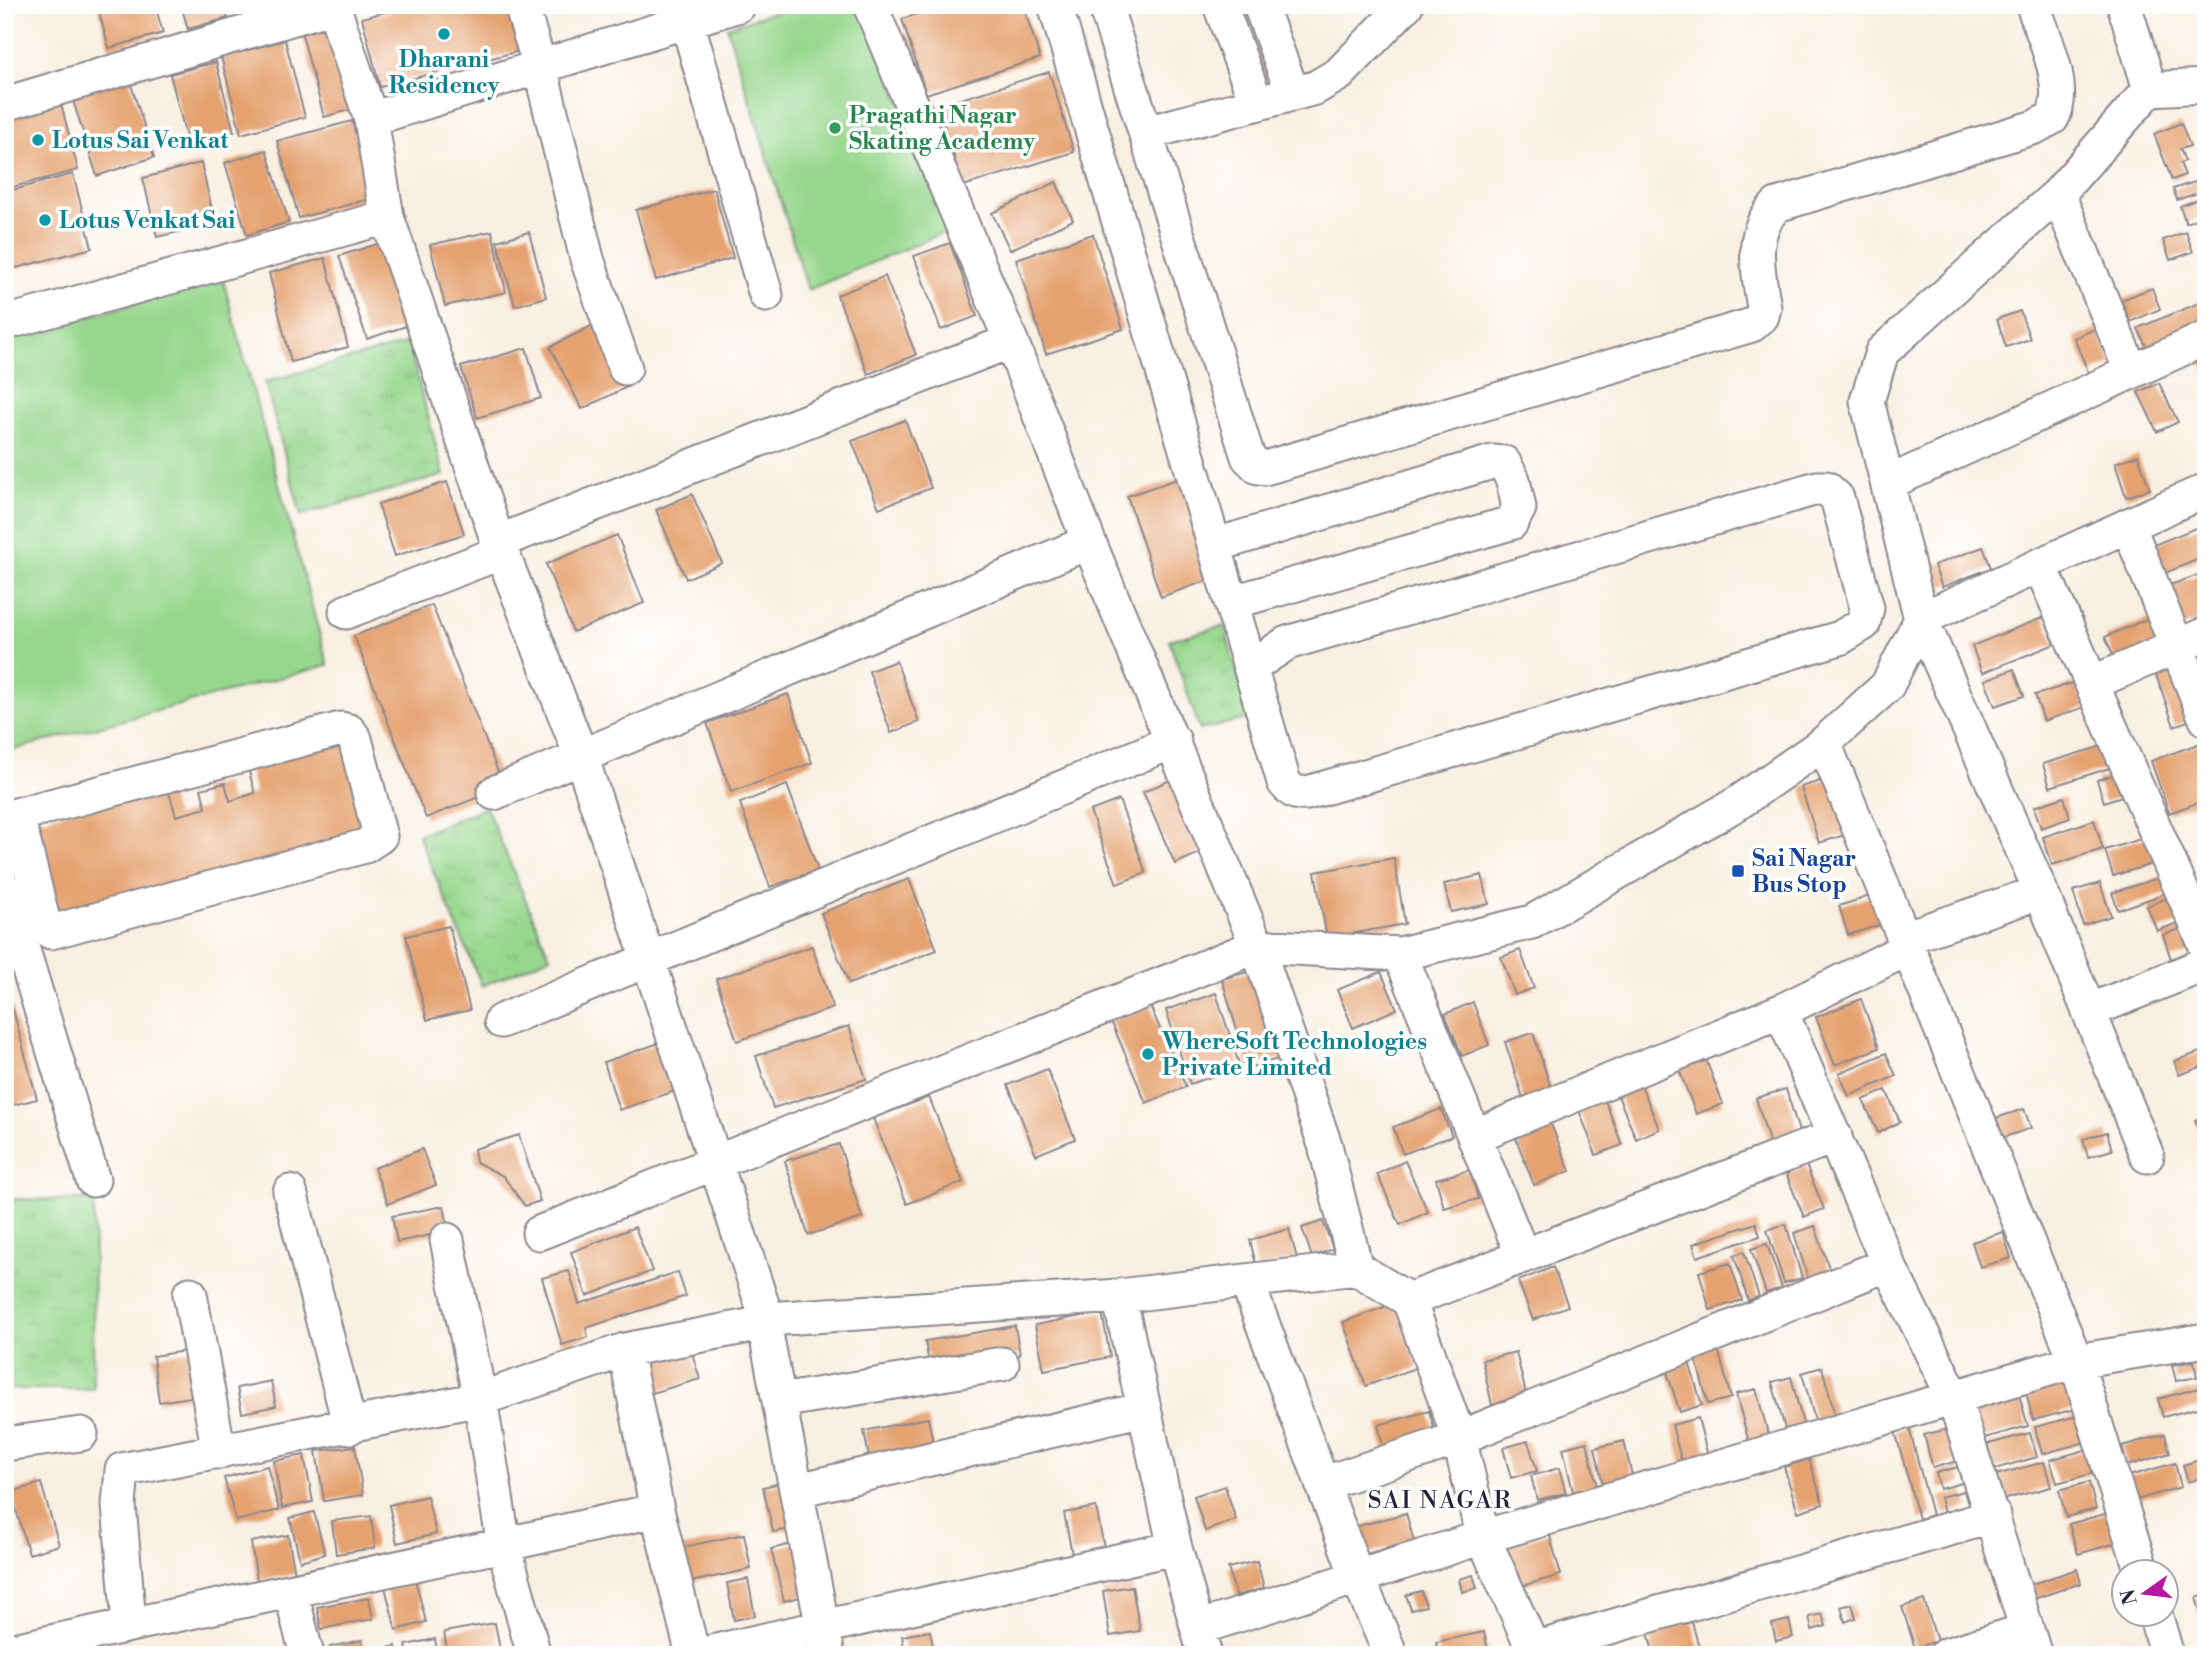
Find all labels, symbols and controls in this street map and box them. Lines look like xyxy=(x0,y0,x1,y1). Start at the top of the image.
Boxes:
marker: Dharani Residency xyxy=(436,26,452,42)
place label: Dharani Residency xyxy=(389,46,500,100)
place label: Pragathi Nagar Skating Academy xyxy=(849,102,1036,156)
marker: Pragathi Nagar Skating Academy xyxy=(827,120,843,136)
place label: Lotus Sai Venkat xyxy=(52,127,229,155)
marker: Lotus Sai Venkat xyxy=(30,132,46,148)
place label: Lotus Venkat Sai xyxy=(59,207,235,235)
marker: Lotus Venkat Sai xyxy=(37,212,53,228)
place label: Sai Nagar Bus Stop xyxy=(1752,845,1856,899)
marker: Sai Nagar Bus Stop xyxy=(1730,863,1746,879)
place label: WhereSoft Technologies Private Limited xyxy=(1161,1028,1427,1082)
marker: WhereSoft Technologies Private Limited xyxy=(1140,1046,1156,1062)
district label: SAI NAGAR xyxy=(1368,1486,1512,1516)
north arrow xyxy=(2110,1558,2180,1628)
text: N xyxy=(2116,1587,2143,1607)

